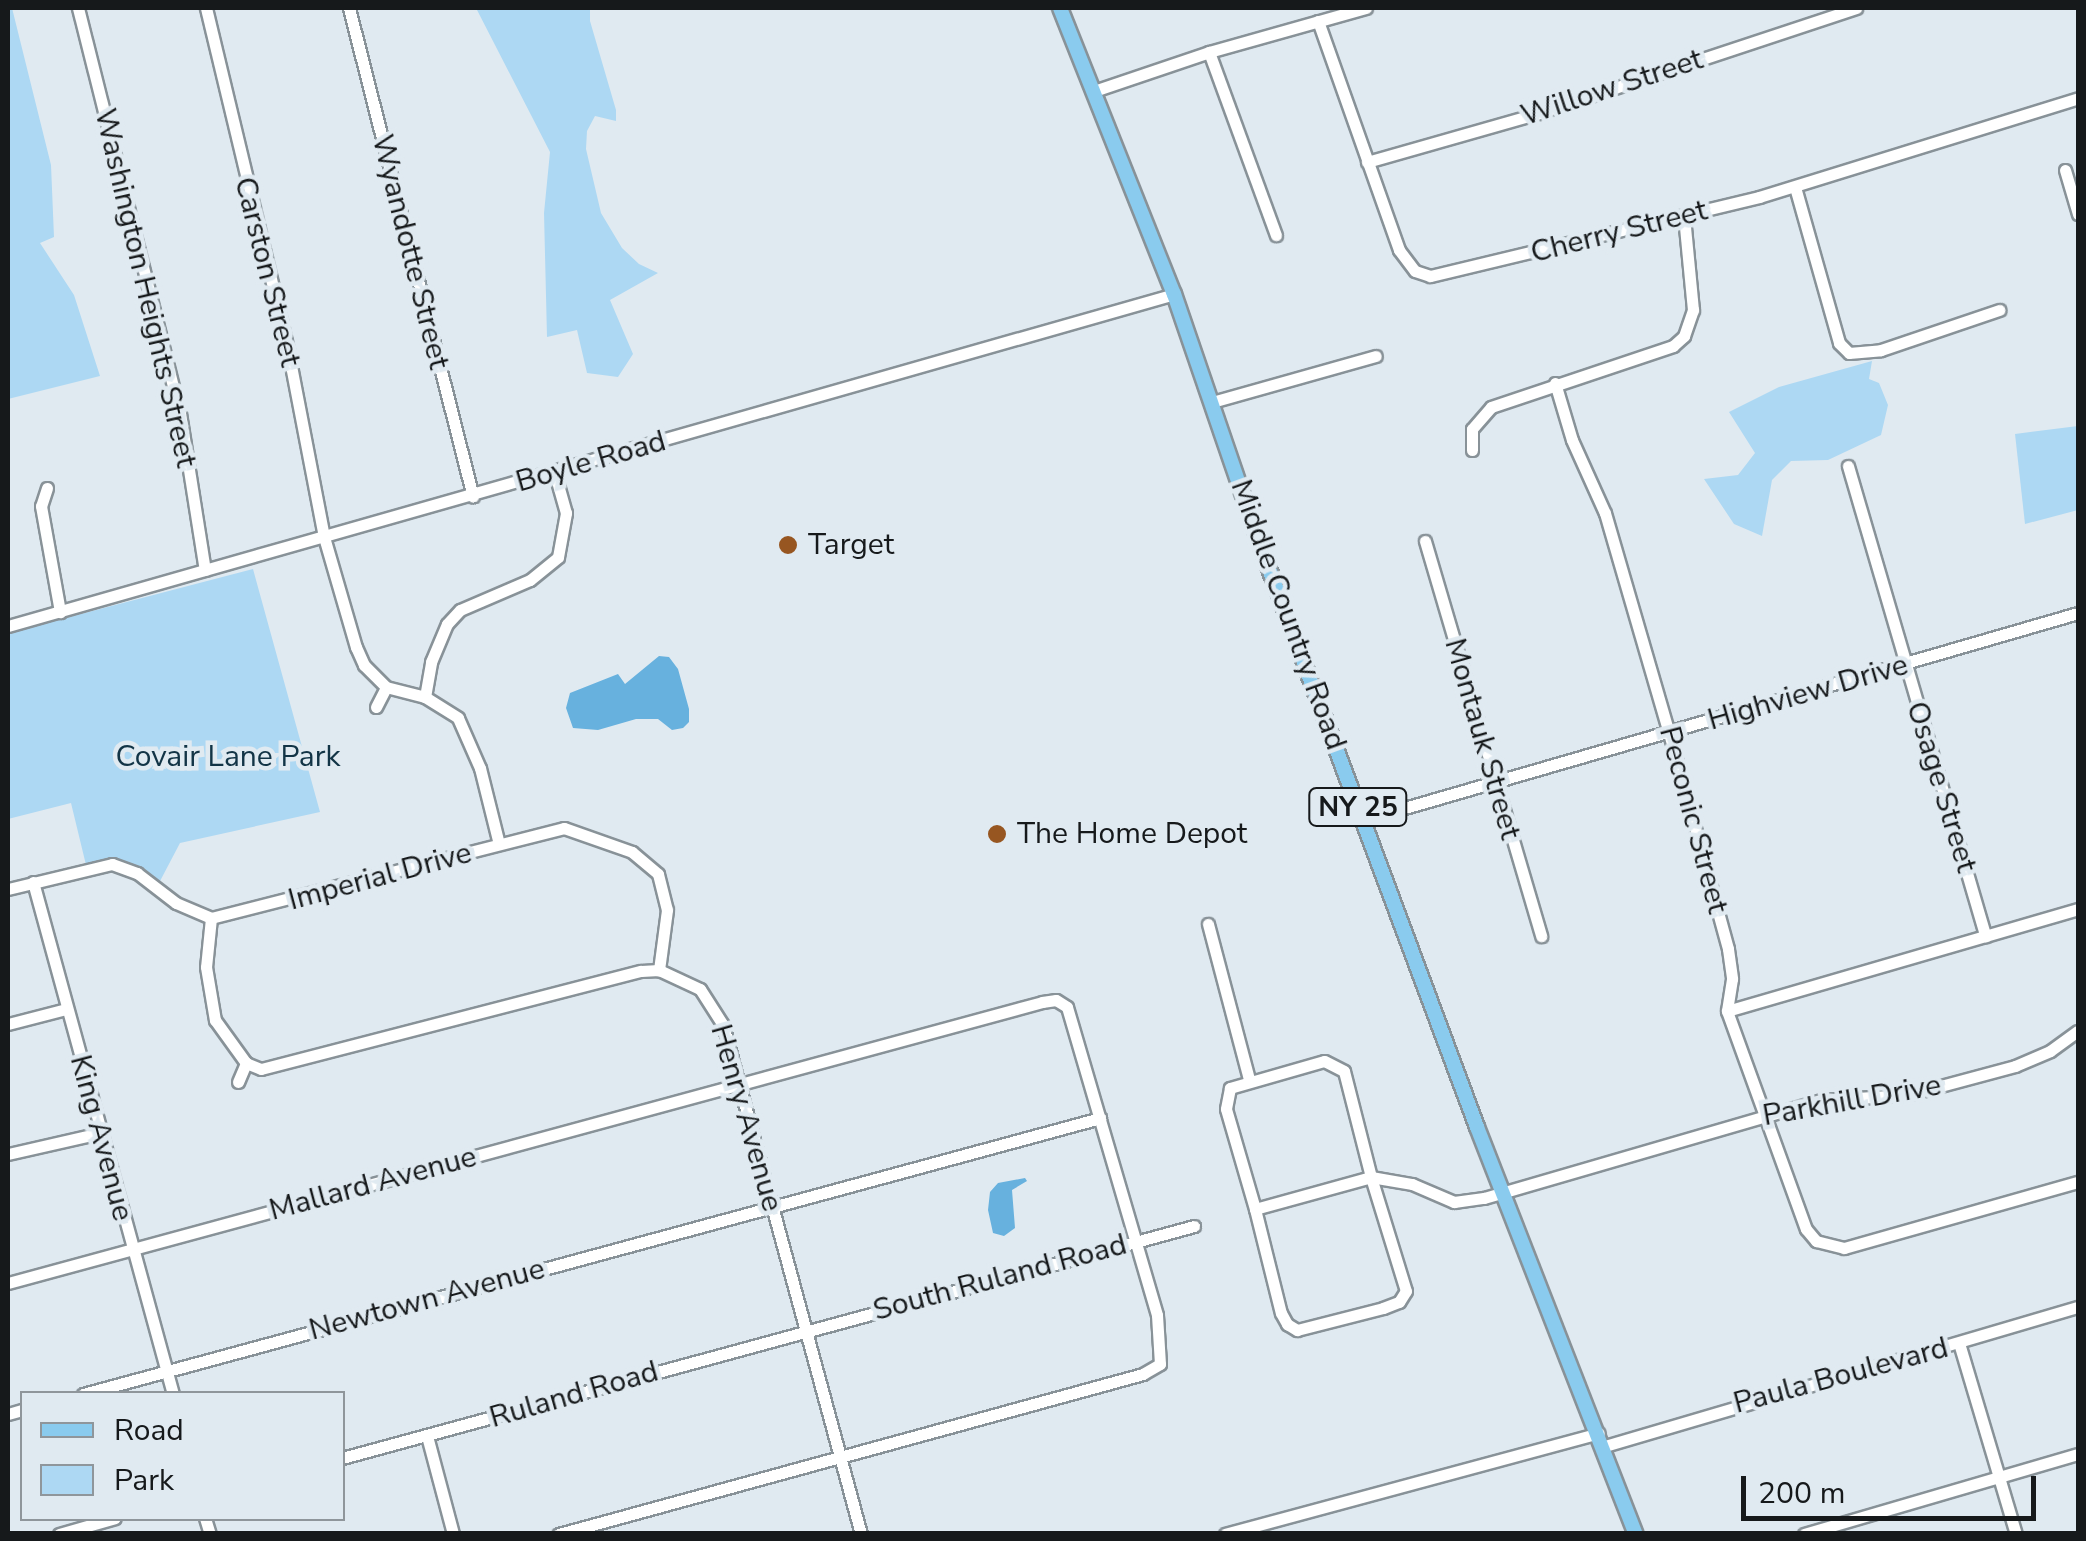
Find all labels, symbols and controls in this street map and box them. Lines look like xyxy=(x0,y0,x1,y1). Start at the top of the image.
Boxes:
street label: Willow Street xyxy=(1517,42,1707,134)
street label: Washington Heights Street xyxy=(86,105,204,471)
street label: Wyandotte Street xyxy=(363,131,457,373)
street label: Carston Street xyxy=(226,173,308,371)
street label: Cherry Street xyxy=(1527,193,1711,271)
street label: Boyle Road xyxy=(512,423,670,501)
street label: Middle Country Road xyxy=(1222,475,1354,755)
place label: Target xyxy=(808,527,894,563)
marker: Target xyxy=(777,534,799,556)
street label: Montauk Street xyxy=(1436,634,1528,844)
street label: Highview Drive xyxy=(1704,647,1912,739)
street label: Osage Street xyxy=(1898,697,1984,877)
street label: Peconic Street xyxy=(1651,723,1735,917)
park label: Covair Lane Park xyxy=(116,739,340,775)
road number: NY 25 xyxy=(1308,784,1408,830)
place label: The Home Depot xyxy=(1017,816,1247,852)
marker: The Home Depot xyxy=(986,823,1008,845)
street label: Imperial Drive xyxy=(284,835,476,919)
street label: Henry Avenue xyxy=(702,1020,790,1216)
street label: King Avenue xyxy=(62,1051,140,1225)
street label: Parkhill Drive xyxy=(1760,1068,1944,1134)
street label: Mallard Avenue xyxy=(265,1139,481,1229)
street label: South Ruland Road xyxy=(869,1227,1131,1329)
street label: Newtown Avenue xyxy=(305,1251,549,1349)
street label: Paula Boulevard xyxy=(1730,1330,1952,1422)
street label: Ruland Road xyxy=(486,1354,662,1436)
legend xyxy=(20,1391,345,1521)
text: Road xyxy=(114,1410,184,1451)
scale bar xyxy=(1746,1456,2041,1518)
text: Park xyxy=(114,1460,174,1501)
text: 200 m xyxy=(1758,1473,1845,1514)

